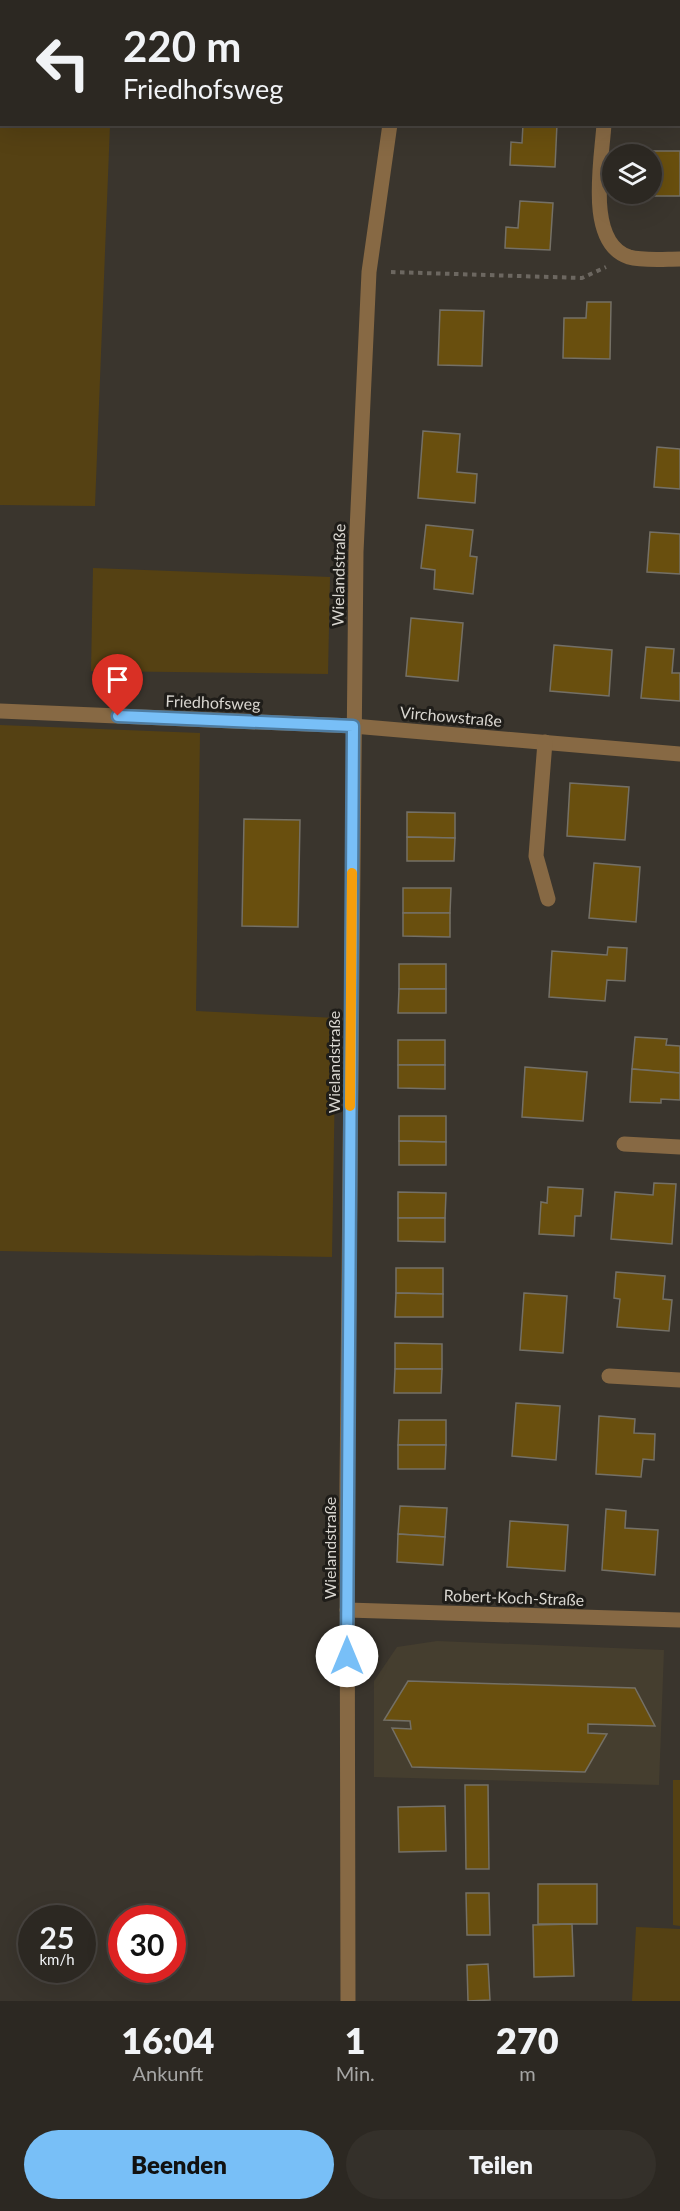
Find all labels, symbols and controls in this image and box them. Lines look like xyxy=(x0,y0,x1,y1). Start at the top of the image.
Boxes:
text: 220 m xyxy=(123,21,241,71)
icon: left xyxy=(24,24,102,102)
text: Friedhofsweg xyxy=(123,72,283,105)
map controls xyxy=(602,144,662,204)
button: layers xyxy=(602,144,662,204)
street label: Wielandstraße xyxy=(328,524,348,626)
pin xyxy=(92,654,143,716)
icon: arrive xyxy=(101,663,134,696)
street label: Friedhofsweg xyxy=(165,691,261,713)
street label: Virchowstraße xyxy=(399,702,503,730)
street label: Wielandstraße xyxy=(324,1011,343,1113)
street label: Wielandstraße xyxy=(320,1497,339,1599)
street label: Robert-Koch-Straße xyxy=(443,1585,585,1609)
position arrow xyxy=(315,1624,379,1688)
speed limit sign: 30 xyxy=(108,1905,186,1983)
text: 25 xyxy=(40,1919,74,1955)
text: km/h xyxy=(39,1950,75,1968)
text: 16:04 xyxy=(121,2018,214,2062)
text: 1 xyxy=(345,2018,366,2062)
text: 270 xyxy=(496,2018,559,2062)
text: Ankunft xyxy=(132,2061,203,2085)
text: Min. xyxy=(336,2061,375,2085)
text: m xyxy=(519,2061,536,2085)
button: Beenden xyxy=(24,2130,334,2199)
button: Teilen xyxy=(346,2130,656,2199)

